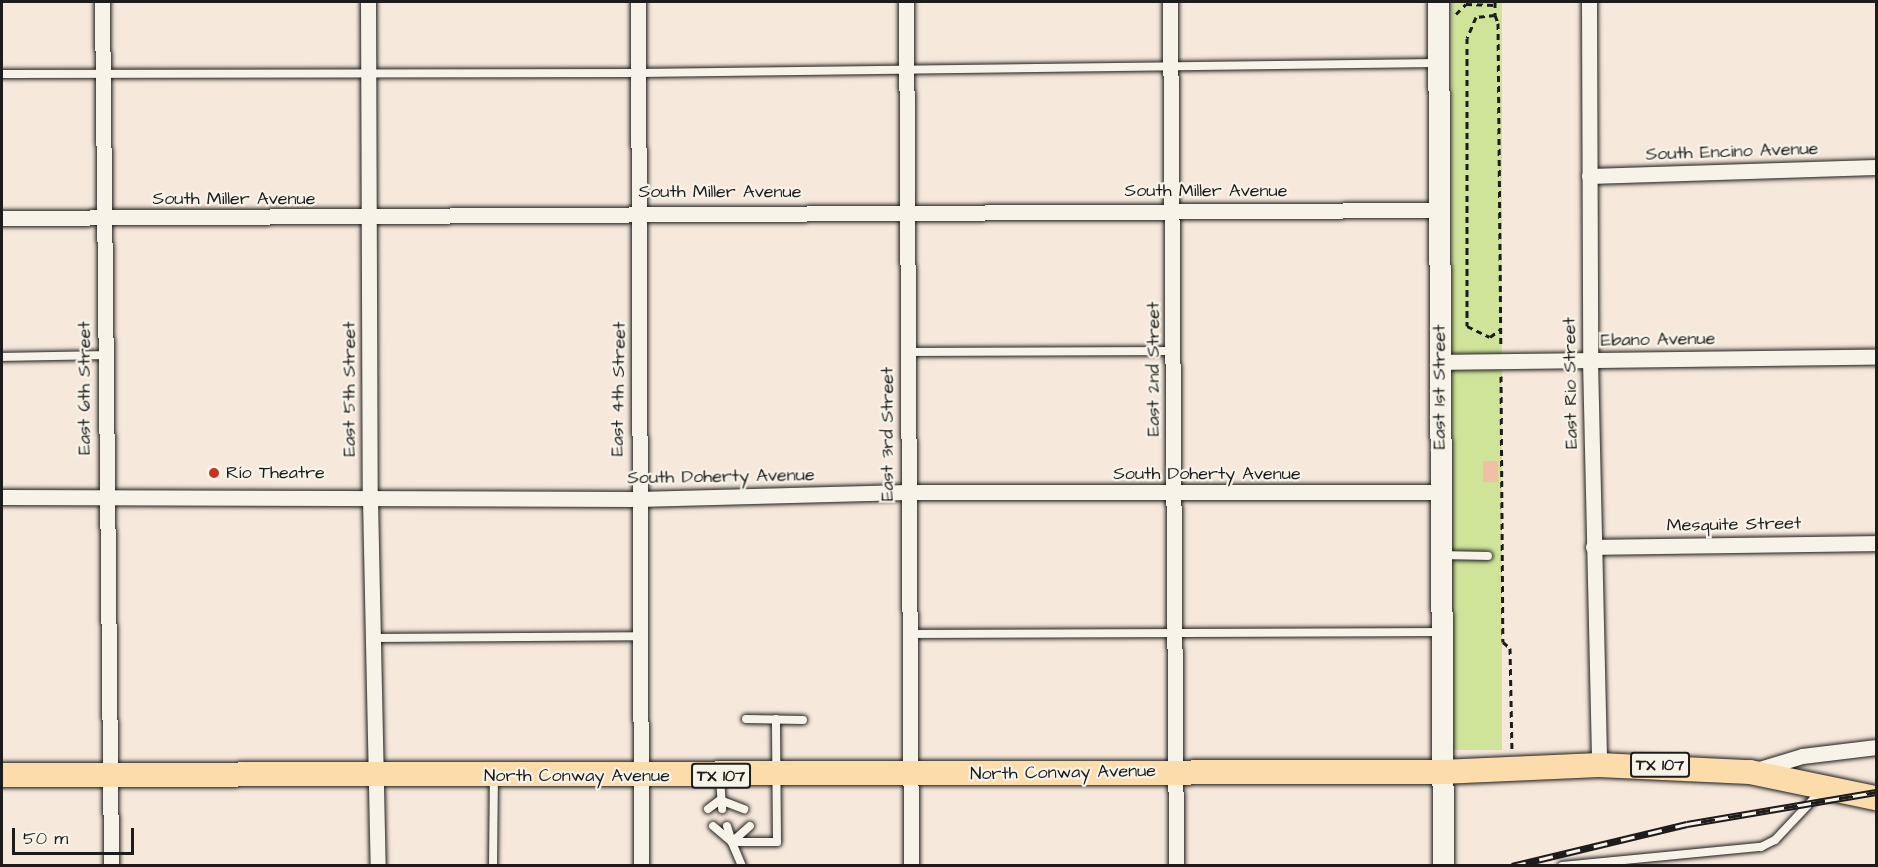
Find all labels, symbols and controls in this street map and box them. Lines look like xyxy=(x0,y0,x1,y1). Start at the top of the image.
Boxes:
street label: South Encino Avenue xyxy=(1645,138,1819,166)
street label: South Miller Avenue xyxy=(1125,180,1287,202)
street label: South Miller Avenue xyxy=(639,181,801,203)
street label: South Miller Avenue xyxy=(153,188,315,210)
street label: East 2nd Street xyxy=(1143,302,1165,436)
street label: East Rio Street xyxy=(1559,317,1583,449)
street label: East 6th Street xyxy=(74,321,96,455)
street label: East 5th Street xyxy=(339,322,361,456)
street label: East 4th Street xyxy=(607,322,631,456)
street label: East 1st Street xyxy=(1429,325,1451,449)
street label: Ebano Avenue xyxy=(1600,328,1716,352)
street label: East 3rd Street xyxy=(877,367,899,501)
place label: Río Theatre xyxy=(226,462,325,484)
street label: South Doherty Avenue xyxy=(1113,463,1301,485)
street label: South Doherty Avenue xyxy=(627,465,815,489)
marker: Río Theatre xyxy=(207,466,221,480)
street label: Mesquite Street xyxy=(1667,513,1801,537)
road number: TX 107 xyxy=(1630,752,1690,778)
street label: North Conway Avenue xyxy=(970,761,1156,785)
road number: TX 107 xyxy=(691,763,751,789)
street label: North Conway Avenue xyxy=(484,765,670,787)
scale bar xyxy=(15,816,136,854)
text: 50 m xyxy=(23,826,68,851)

